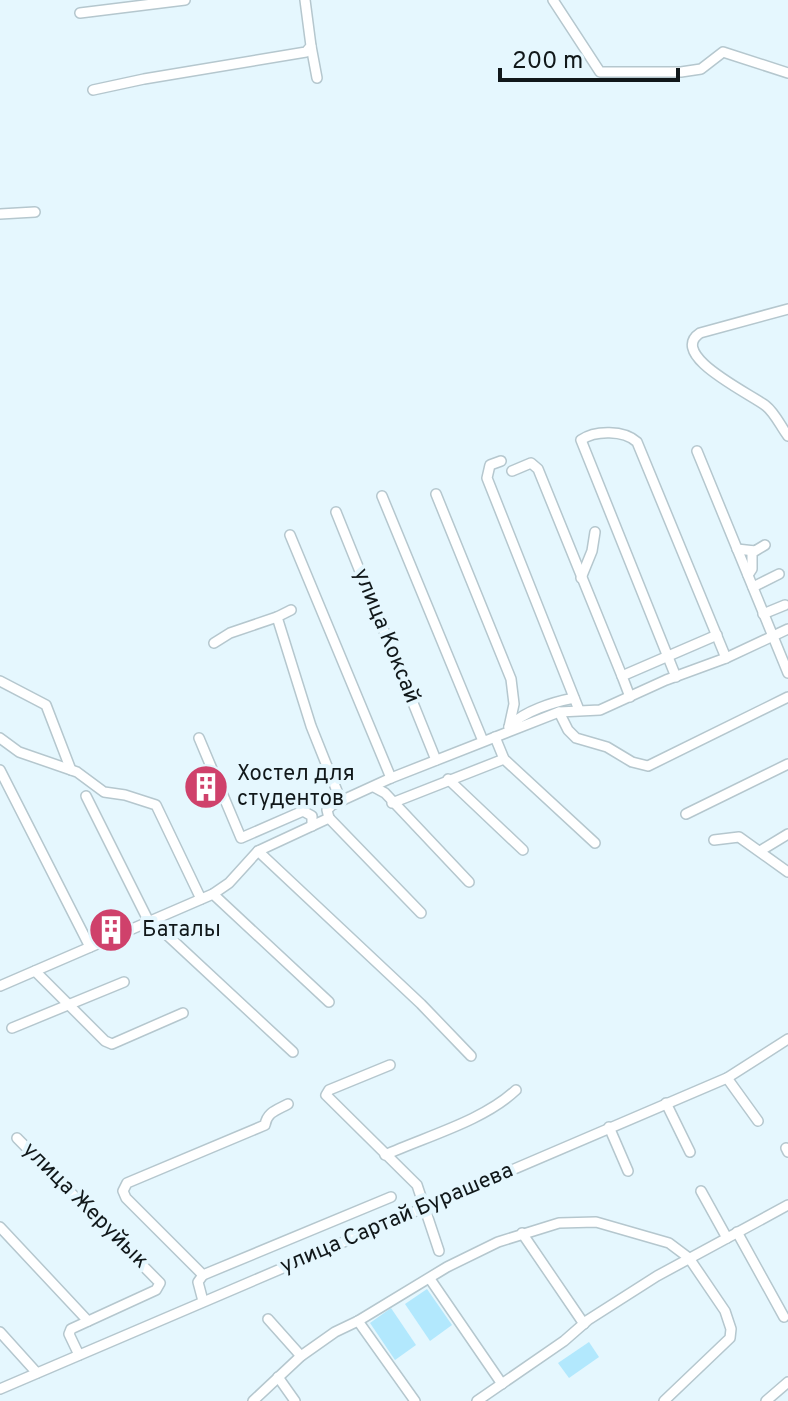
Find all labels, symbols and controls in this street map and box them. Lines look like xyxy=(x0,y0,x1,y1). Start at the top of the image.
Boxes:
scale bar xyxy=(500,32,678,82)
text: 200 m xyxy=(512,47,583,77)
street label: улица Коксай xyxy=(347,565,425,707)
place label: Хостел для студентов xyxy=(237,761,355,813)
building icon: Хостел для студентов xyxy=(182,763,230,811)
building icon: Баталы xyxy=(87,906,135,954)
place label: Баталы xyxy=(142,917,221,944)
street label: улица Жеруйык xyxy=(16,1137,154,1275)
street label: улица Сартай Бурашева xyxy=(276,1158,518,1280)

